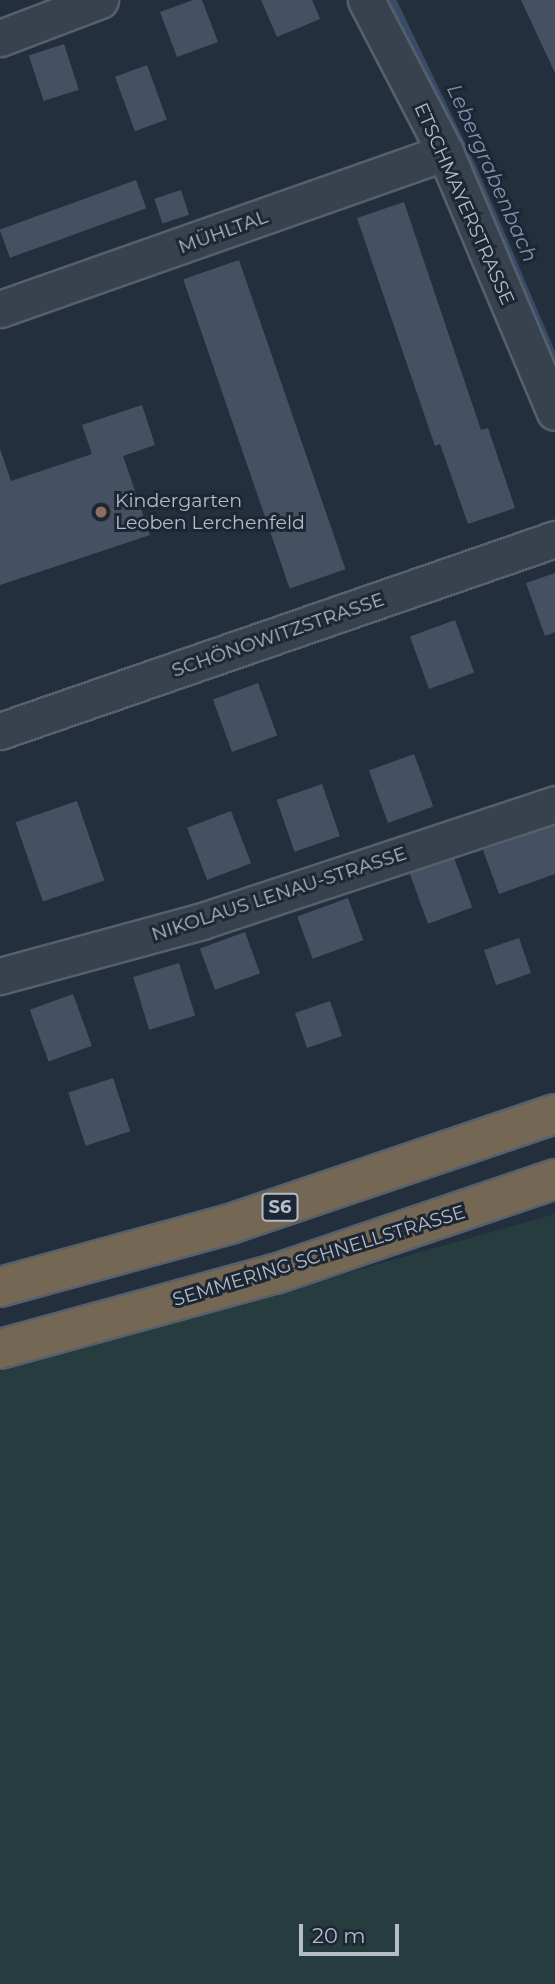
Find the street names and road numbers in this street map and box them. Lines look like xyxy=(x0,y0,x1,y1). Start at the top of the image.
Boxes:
street label: ETSCHMAYERSTRASSE xyxy=(409,99,519,309)
street label: MÜHLTAL xyxy=(175,205,271,259)
street label: SCHÖNOWITZSTRASSE xyxy=(169,588,387,682)
street label: NIKOLAUS LENAU-STRASSE xyxy=(149,842,409,946)
road number: S6 xyxy=(261,1192,299,1222)
street label: SEMMERING SCHNELLSTRASSE xyxy=(170,1201,468,1311)

